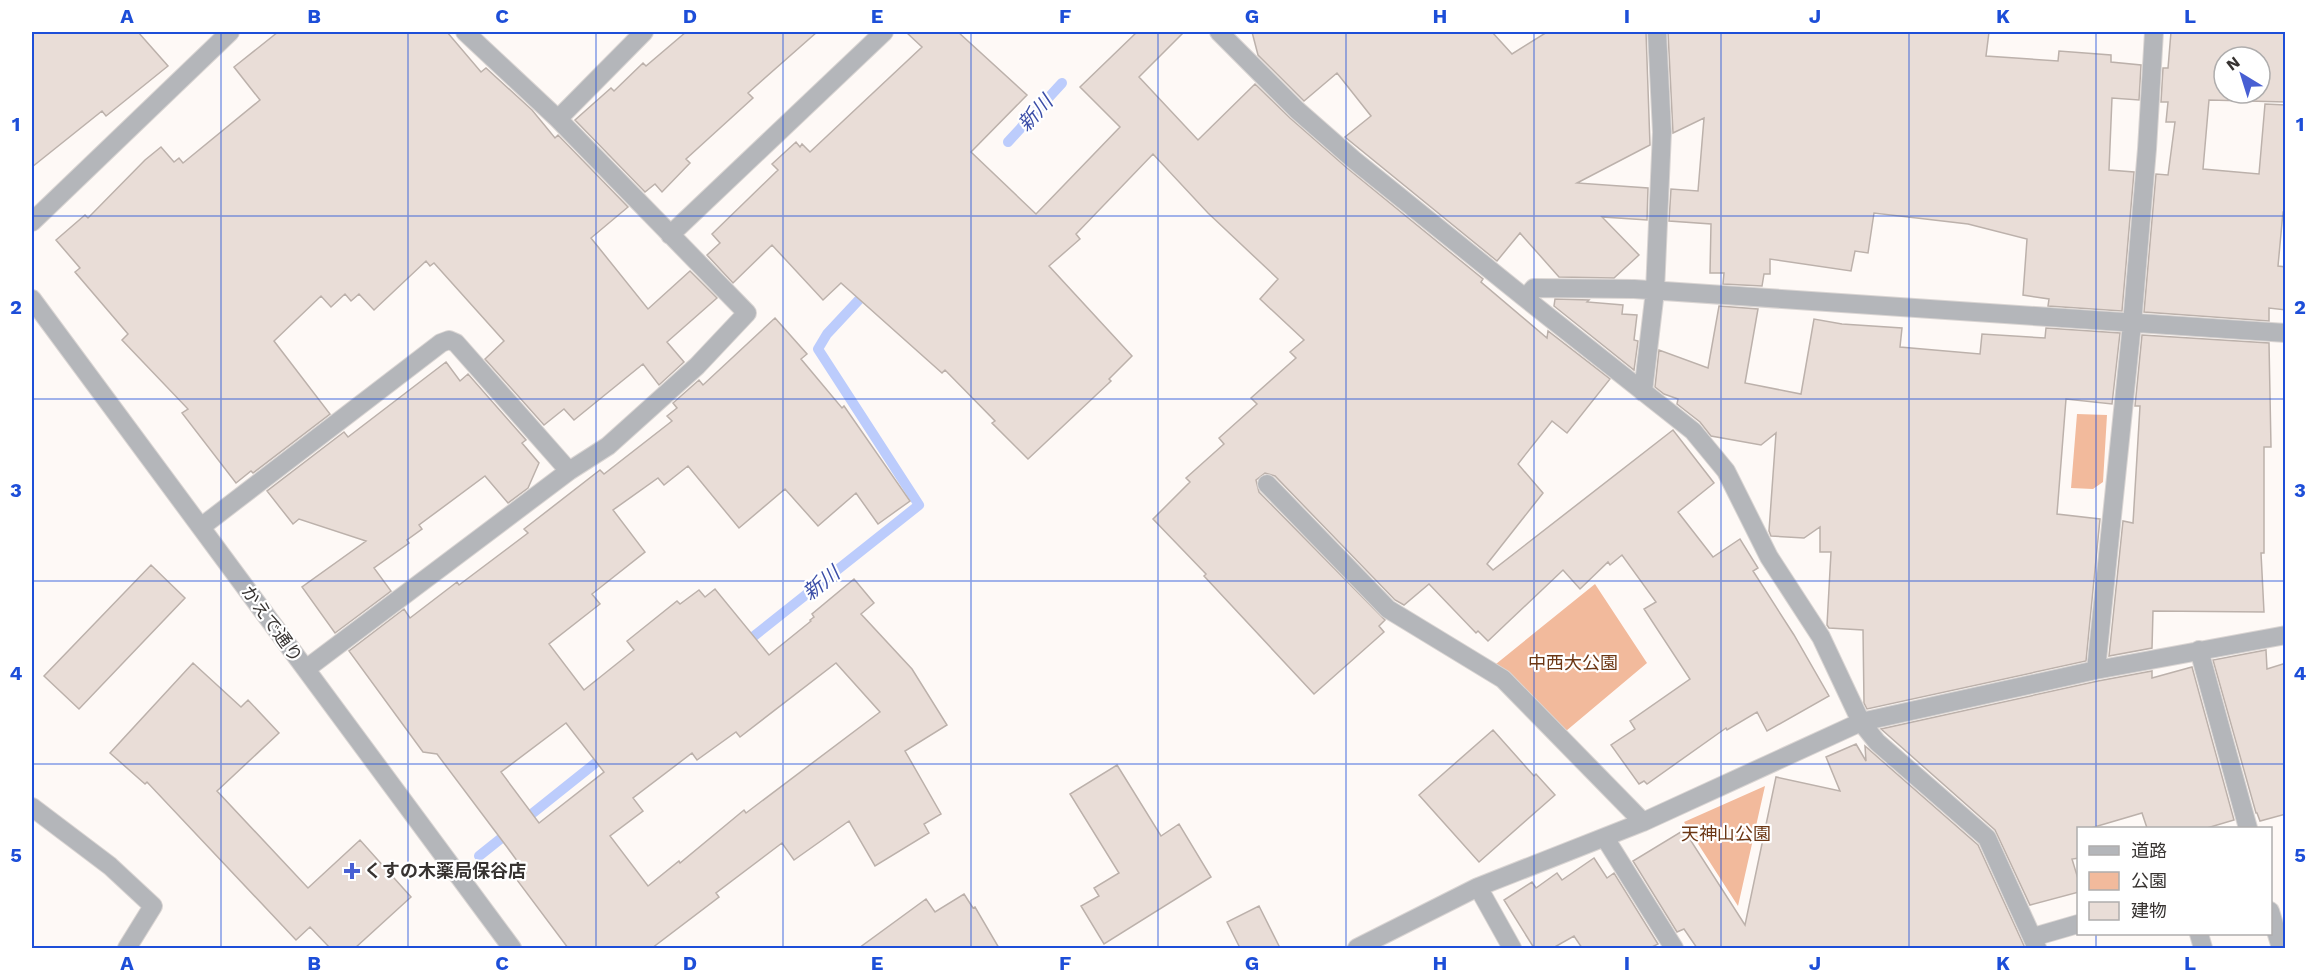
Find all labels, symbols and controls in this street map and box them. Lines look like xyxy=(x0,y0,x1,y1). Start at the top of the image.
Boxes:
text: A xyxy=(120,4,134,28)
text: B xyxy=(307,4,321,28)
text: C xyxy=(495,4,509,28)
text: D xyxy=(683,4,697,28)
text: E xyxy=(871,4,883,28)
text: F xyxy=(1059,4,1071,28)
text: G xyxy=(1245,4,1259,28)
text: H xyxy=(1433,4,1447,28)
text: I xyxy=(1624,4,1630,28)
text: J xyxy=(1809,4,1821,28)
text: K xyxy=(1996,4,2010,28)
text: L xyxy=(2184,4,2196,28)
north arrow xyxy=(2212,45,2272,105)
text: N xyxy=(2223,52,2244,75)
water label: 新川 xyxy=(1013,89,1059,136)
text: 1 xyxy=(12,112,20,136)
text: 1 xyxy=(2296,112,2304,136)
text: 2 xyxy=(10,295,22,319)
text: 2 xyxy=(2294,295,2306,319)
text: 3 xyxy=(10,478,22,502)
text: 3 xyxy=(2294,478,2306,502)
water label: 新川 xyxy=(798,560,846,605)
street label: かえで通り xyxy=(238,581,307,666)
park label: 中西大公園 xyxy=(1528,652,1618,673)
text: 4 xyxy=(10,661,23,685)
text: 4 xyxy=(2294,661,2307,685)
park label: 天神山公園 xyxy=(1681,823,1771,844)
legend xyxy=(2077,827,2272,935)
text: 道路 xyxy=(2131,840,2167,861)
text: 5 xyxy=(10,843,22,867)
text: 5 xyxy=(2294,843,2306,867)
place label: くすの木薬局保谷店 xyxy=(364,860,526,881)
marker: くすの木薬局保谷店 xyxy=(345,864,359,878)
text: 公園 xyxy=(2131,870,2167,891)
text: 建物 xyxy=(2131,900,2167,921)
text: A xyxy=(120,951,134,975)
text: B xyxy=(307,951,321,975)
text: C xyxy=(495,951,509,975)
text: D xyxy=(683,951,697,975)
text: E xyxy=(871,951,883,975)
text: F xyxy=(1059,951,1071,975)
text: G xyxy=(1245,951,1259,975)
text: H xyxy=(1433,951,1447,975)
text: I xyxy=(1624,951,1630,975)
text: J xyxy=(1809,951,1821,975)
text: K xyxy=(1996,951,2010,975)
text: L xyxy=(2184,951,2196,975)

